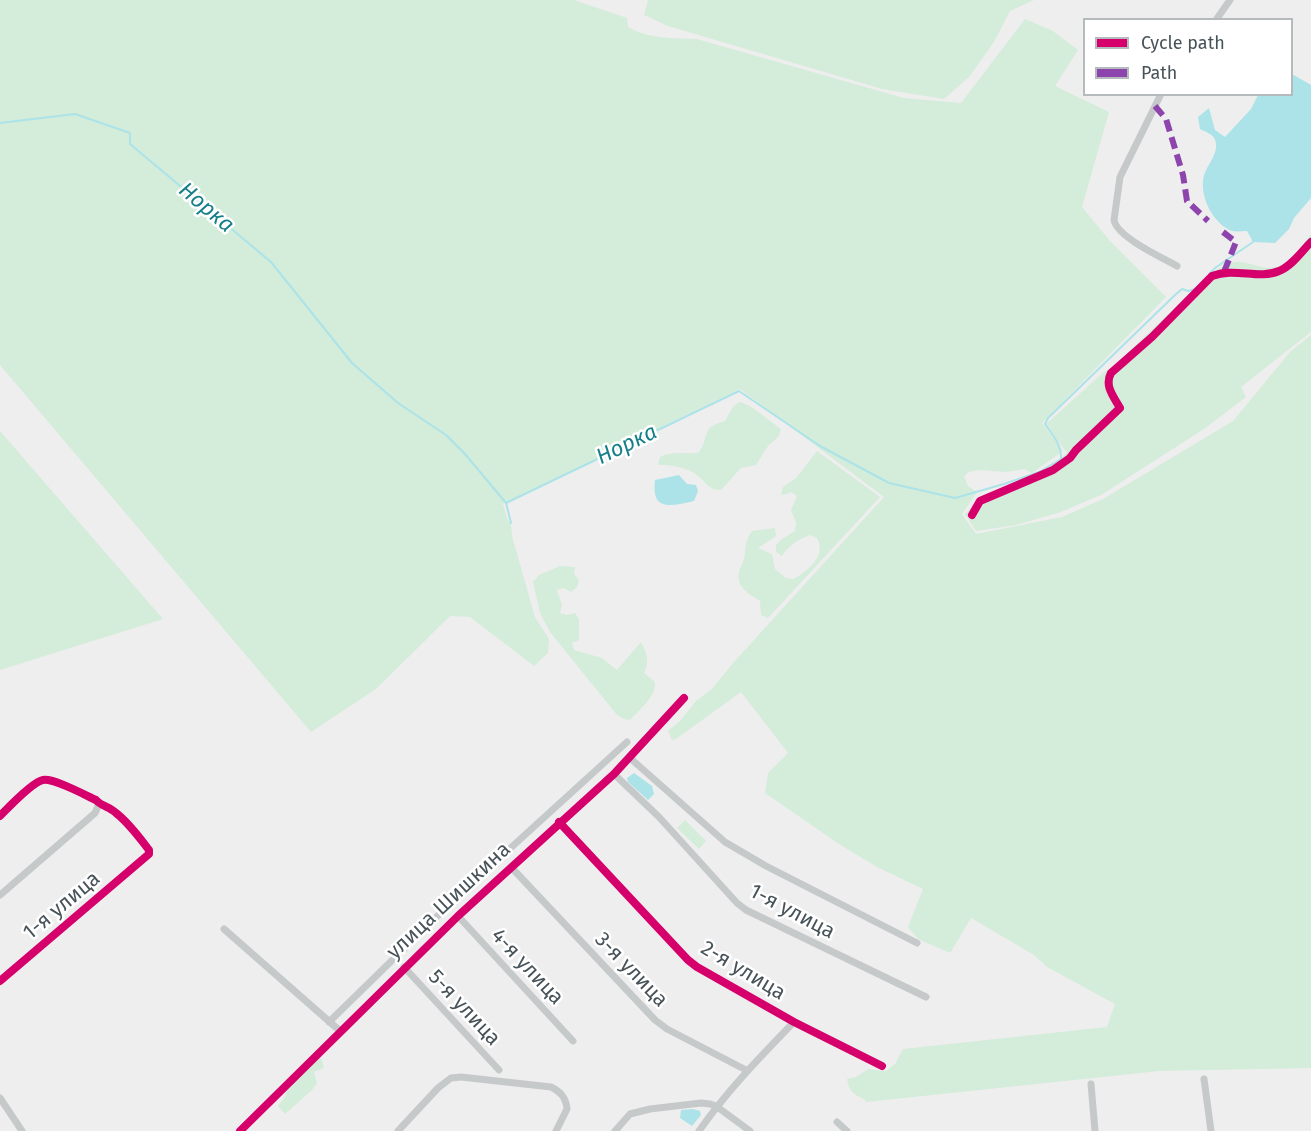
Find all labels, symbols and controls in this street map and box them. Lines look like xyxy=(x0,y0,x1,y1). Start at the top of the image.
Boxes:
legend xyxy=(1083,18,1293,96)
text: Cycle path xyxy=(1141,32,1225,54)
text: Path xyxy=(1141,62,1177,84)
water label: Норка xyxy=(173,177,239,239)
water label: Норка xyxy=(592,419,662,471)
street label: улица Шишкина xyxy=(382,837,516,965)
street label: 1-я улица xyxy=(18,866,106,946)
street label: 1-я улица xyxy=(745,879,839,945)
street label: 4-я улица xyxy=(485,924,569,1010)
street label: 3-я улица xyxy=(589,927,673,1013)
street label: 2-я улица xyxy=(696,936,790,1006)
street label: 5-я улица xyxy=(423,965,505,1051)

